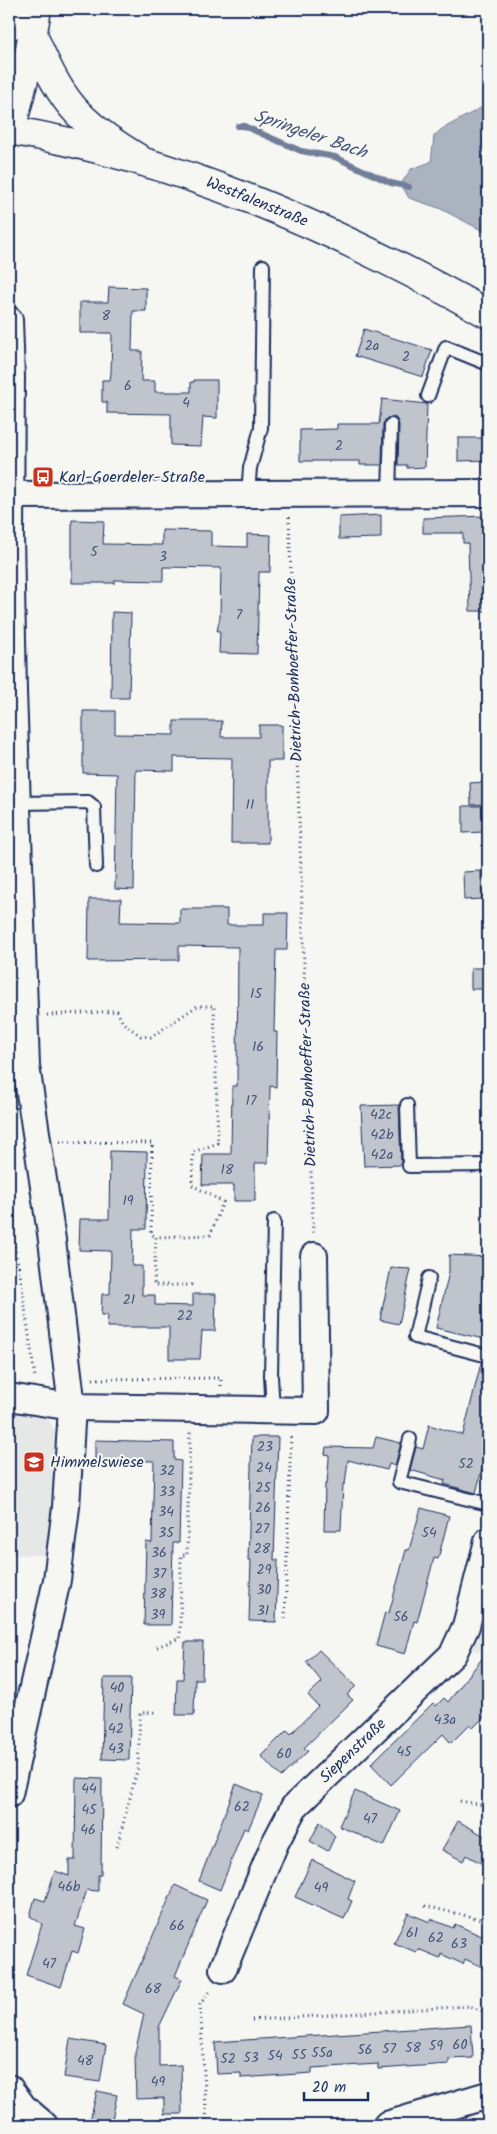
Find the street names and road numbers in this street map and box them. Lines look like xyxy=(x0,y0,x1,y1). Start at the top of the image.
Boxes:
street label: Westfalenstraße xyxy=(202,170,312,234)
street label: Dietrich-Bonhoeffer-Straße xyxy=(278,577,310,763)
street label: Dietrich-Bonhoeffer-Straße xyxy=(292,982,324,1168)
street label: Siepenstraße xyxy=(314,1712,392,1790)

